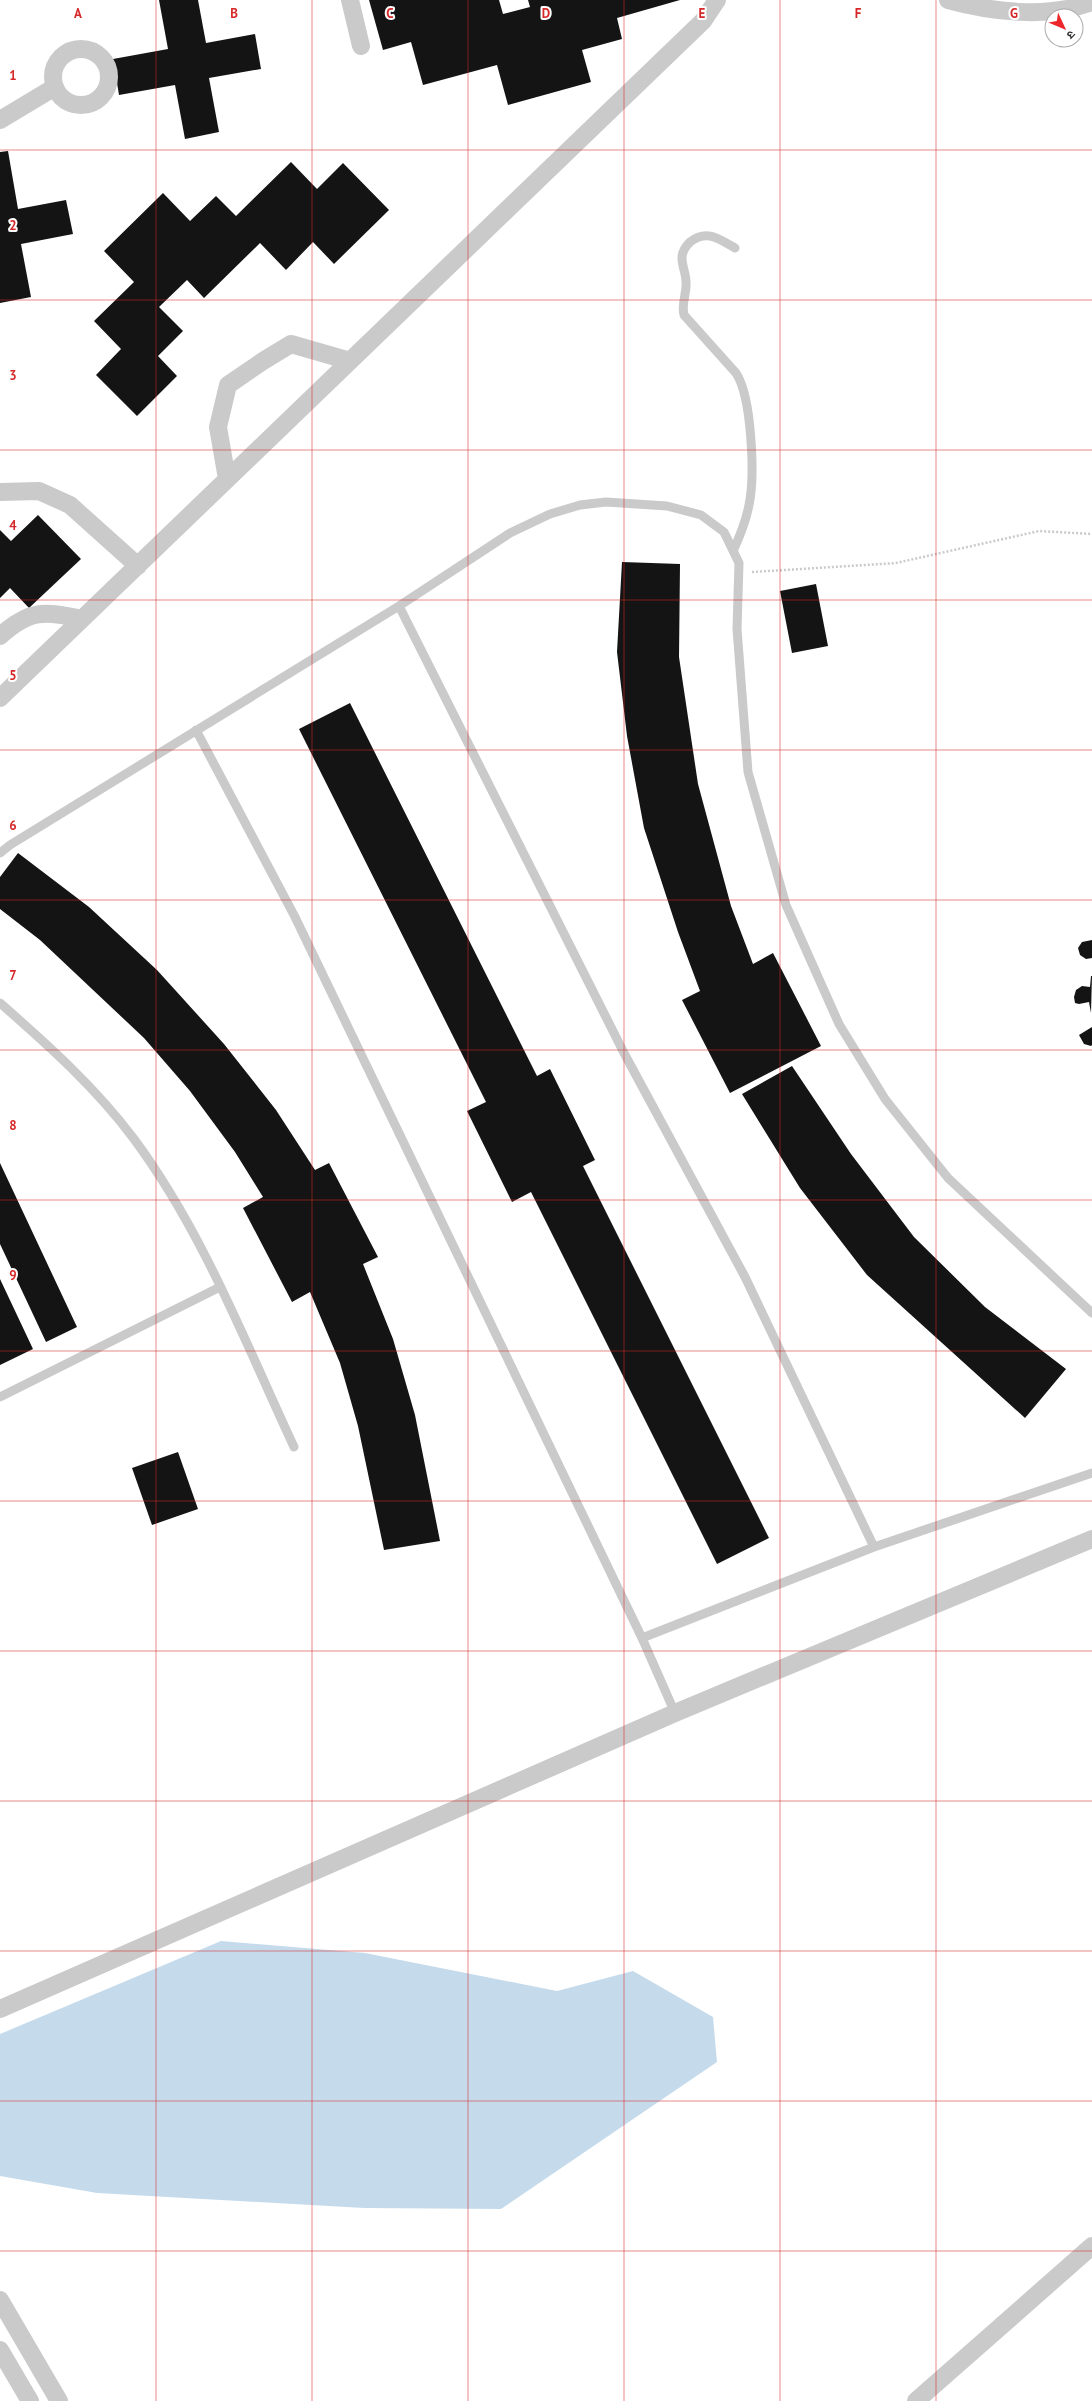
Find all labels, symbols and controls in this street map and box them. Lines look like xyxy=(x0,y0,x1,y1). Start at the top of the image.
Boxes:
text: A xyxy=(74,5,82,22)
text: B xyxy=(230,5,238,22)
text: C xyxy=(386,5,394,22)
text: D xyxy=(542,5,550,22)
text: E xyxy=(699,5,706,22)
text: F xyxy=(855,5,862,22)
text: G xyxy=(1010,5,1018,22)
north arrow xyxy=(1044,8,1084,48)
text: उ xyxy=(1064,28,1078,43)
text: 1 xyxy=(9,67,17,84)
text: 2 xyxy=(9,217,17,234)
text: 3 xyxy=(9,367,17,384)
text: 4 xyxy=(9,517,17,534)
text: 5 xyxy=(9,667,17,684)
text: 6 xyxy=(9,817,17,834)
text: 7 xyxy=(9,967,17,984)
text: 8 xyxy=(9,1117,17,1134)
text: 9 xyxy=(9,1267,17,1284)

